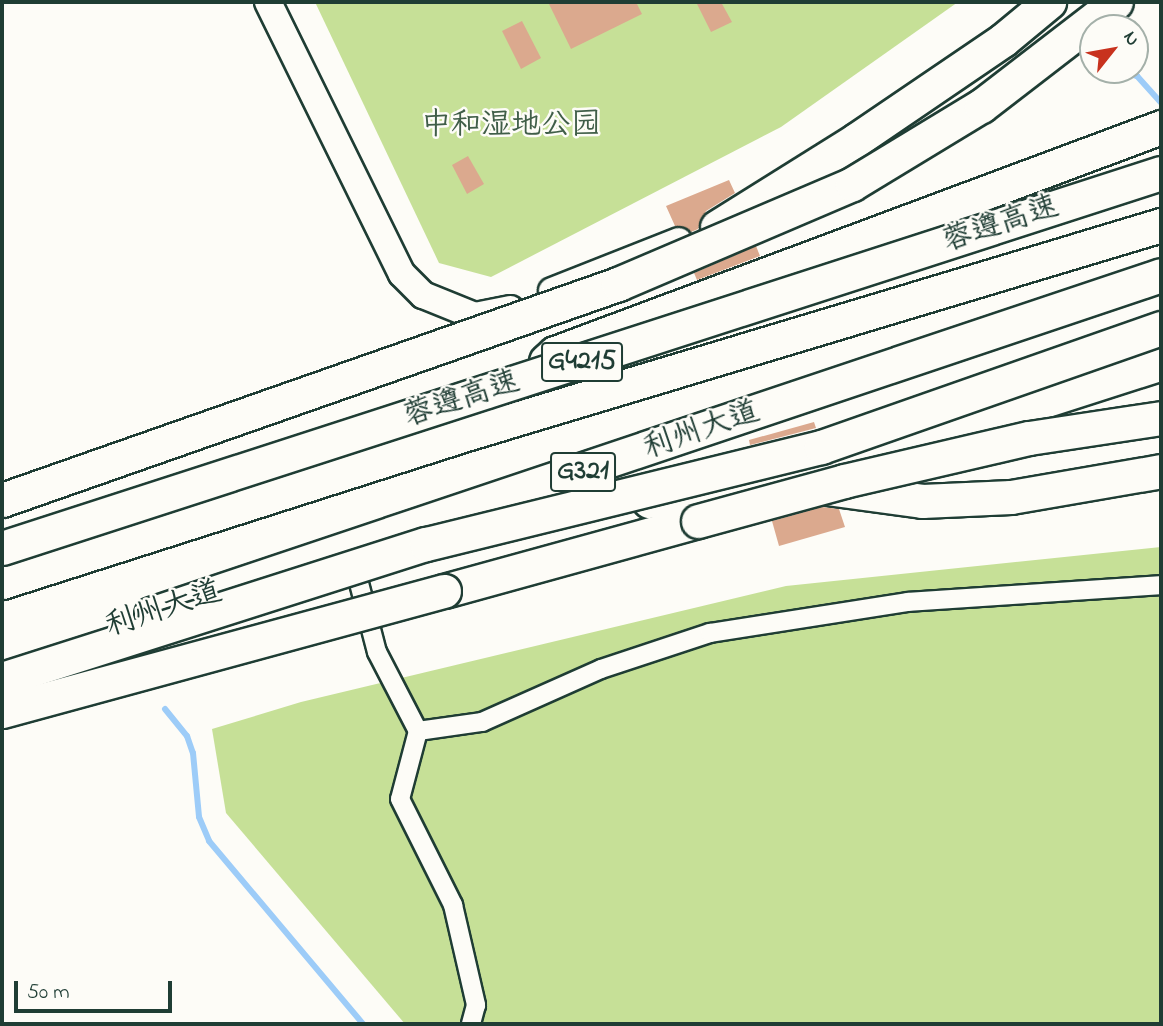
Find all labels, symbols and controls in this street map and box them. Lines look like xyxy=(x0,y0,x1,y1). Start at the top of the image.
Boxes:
north arrow xyxy=(1079,14,1149,84)
text: N xyxy=(1116,26,1146,51)
park label: 中和湿地公园 xyxy=(421,108,601,144)
street label: 蓉遵高速 xyxy=(938,189,1064,261)
road number: G4215 xyxy=(540,338,624,386)
street label: 蓉遵高速 xyxy=(399,364,525,436)
street label: 利州大道 xyxy=(639,394,765,468)
road number: G321 xyxy=(550,448,616,496)
street label: 利州大道 xyxy=(101,574,227,646)
scale bar xyxy=(18,967,175,1011)
text: 50 m xyxy=(27,978,70,1008)

